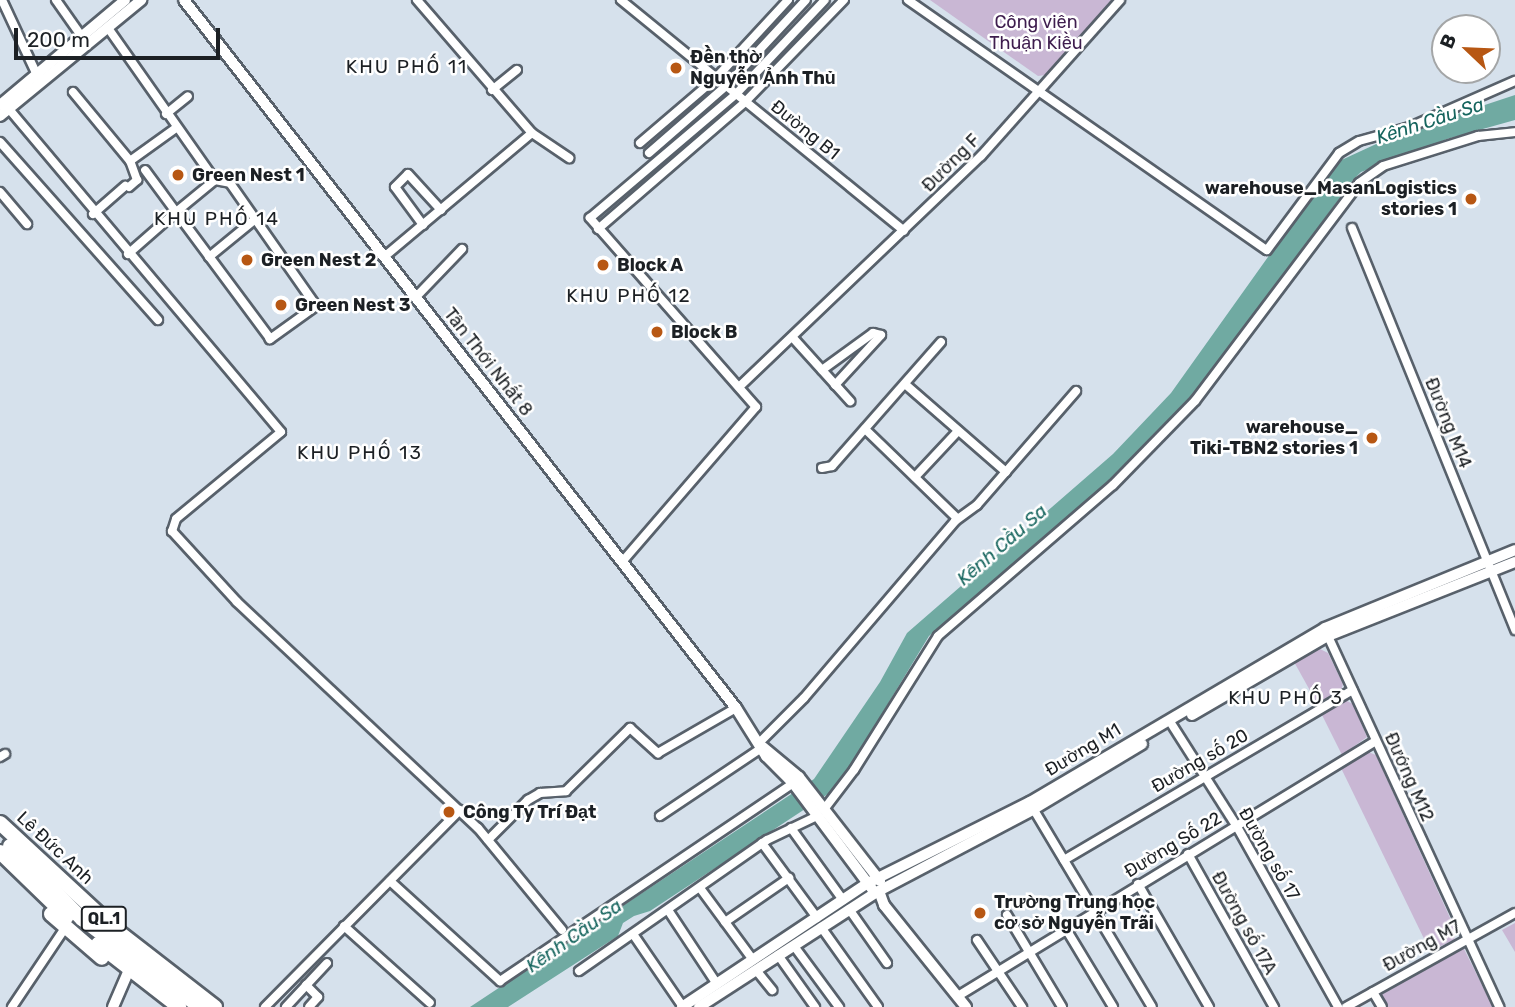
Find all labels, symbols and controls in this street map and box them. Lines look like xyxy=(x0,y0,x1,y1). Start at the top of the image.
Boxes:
park label: Công viên Thuận Kiều xyxy=(989,12,1083,54)
scale bar xyxy=(18,14,224,58)
north arrow xyxy=(1431,14,1501,84)
text: 200 m xyxy=(27,27,90,52)
text: B xyxy=(1435,31,1461,52)
place label: Đền thờ Nguyễn Ảnh Thủ xyxy=(690,47,836,90)
district label: KHU PHỐ 11 xyxy=(347,56,467,78)
marker: Đền thờ Nguyễn Ảnh Thủ xyxy=(668,60,684,76)
water label: Kênh Cầu Sa xyxy=(1373,93,1487,149)
street label: Đường B1 xyxy=(766,96,844,164)
street label: Đường F xyxy=(918,130,984,196)
place label: Green Nest 1 xyxy=(192,164,305,186)
marker: Green Nest 1 xyxy=(170,167,186,183)
place label: warehouse_MasanLogistics stories 1 xyxy=(1205,178,1457,220)
marker: warehouse_MasanLogistics stories 1 xyxy=(1463,191,1479,207)
district label: KHU PHỐ 14 xyxy=(155,208,279,230)
place label: Green Nest 2 xyxy=(261,249,376,271)
marker: Green Nest 2 xyxy=(239,252,255,268)
place label: Block A xyxy=(617,254,684,276)
marker: Block A xyxy=(595,257,611,273)
district label: KHU PHỐ 12 xyxy=(567,285,691,307)
place label: Green Nest 3 xyxy=(295,294,410,316)
marker: Green Nest 3 xyxy=(273,297,289,313)
street label: Tân Thới Nhất 8 xyxy=(439,303,537,421)
place label: Block B xyxy=(671,321,737,343)
marker: Block B xyxy=(649,324,665,340)
street label: Đường M14 xyxy=(1420,375,1476,471)
place label: warehouse_ Tiki-TBN2 stories 1 xyxy=(1190,417,1358,460)
marker: warehouse_ Tiki-TBN2 stories 1 xyxy=(1364,430,1380,446)
district label: KHU PHỐ 13 xyxy=(298,442,422,464)
water label: Kênh Cầu Sa xyxy=(952,500,1052,590)
district label: KHU PHỐ 3 xyxy=(1229,687,1343,709)
street label: Đường M1 xyxy=(1041,719,1125,781)
street label: Đường số 20 xyxy=(1148,725,1252,797)
street label: Đướng M12 xyxy=(1380,729,1438,825)
place label: Công Ty Trí Đạt xyxy=(463,801,598,823)
marker: Công Ty Trí Đạt xyxy=(441,804,457,820)
street label: Đường số 17 xyxy=(1234,804,1304,904)
street label: Lê Đức Anh xyxy=(12,807,98,889)
street label: Đường Số 22 xyxy=(1120,808,1226,882)
street label: Đường số 17A xyxy=(1207,868,1281,978)
place label: Trường Trung học cơ sở Nguyễn Trãi xyxy=(994,892,1155,934)
water label: Kênh Cầu Sa xyxy=(522,895,626,977)
marker: Trường Trung học cơ sở Nguyễn Trãi xyxy=(972,905,988,921)
road number: QL.1 xyxy=(80,906,128,931)
street label: Đường M7 xyxy=(1379,916,1465,976)

